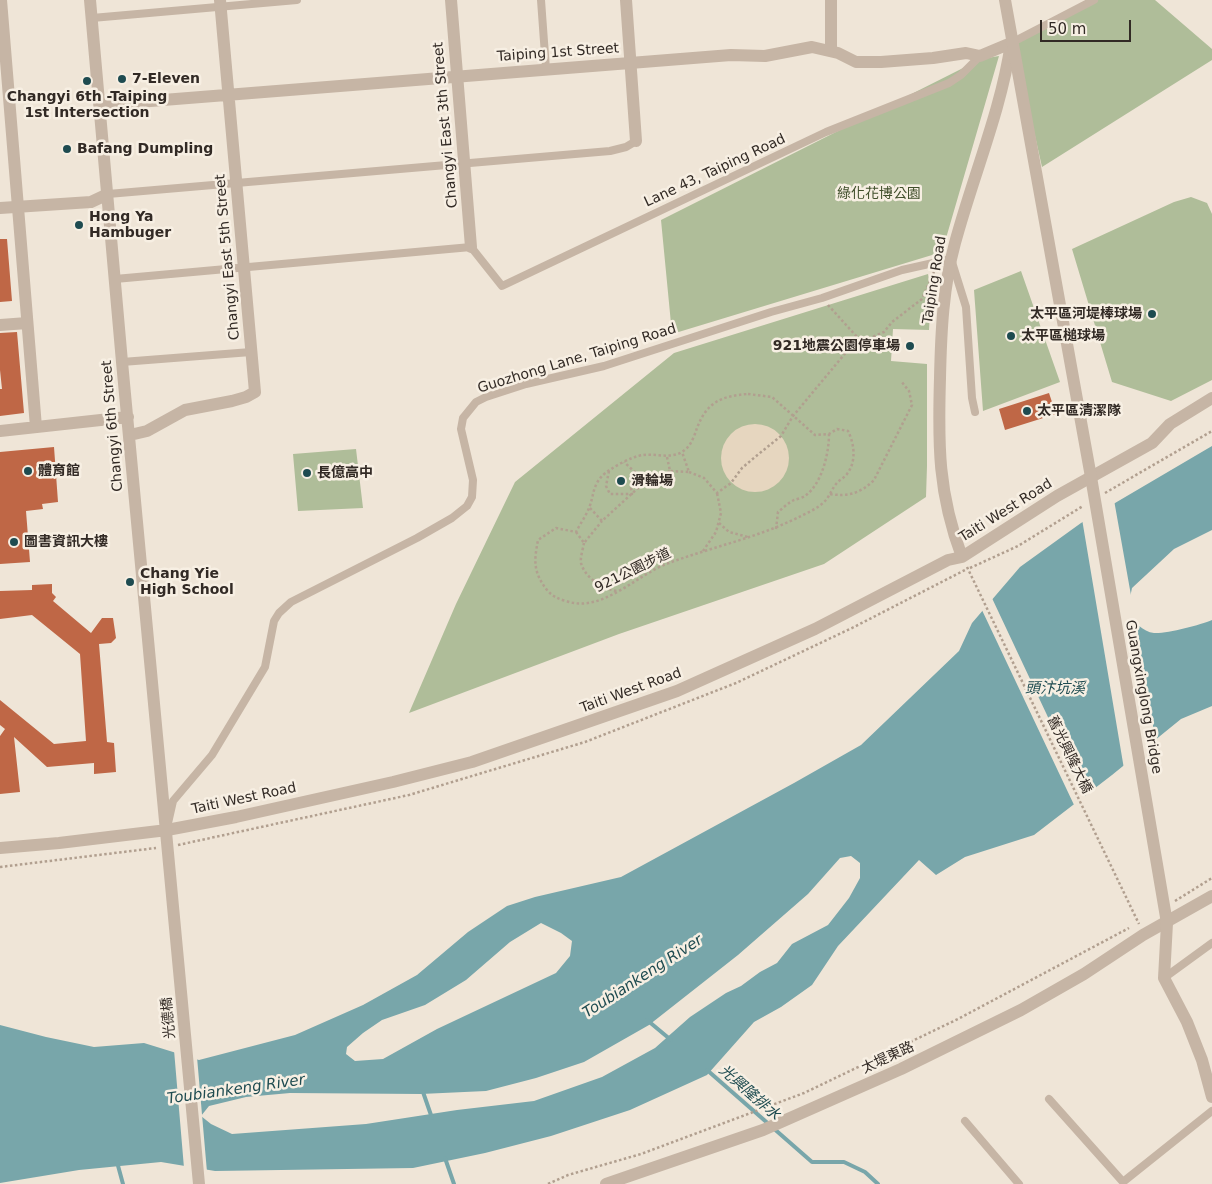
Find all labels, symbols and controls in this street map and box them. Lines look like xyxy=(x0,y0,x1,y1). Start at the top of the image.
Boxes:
scale bar xyxy=(1042,10,1133,42)
text: 50 m xyxy=(1048,20,1086,38)
street label: Taiping 1st Street xyxy=(496,40,620,66)
street label: Changyi East 3th Street xyxy=(430,41,462,209)
place label: 7-Eleven xyxy=(132,71,200,87)
marker: 7-Eleven xyxy=(116,73,128,85)
marker: Changyi 6th -Taiping 1st Intersection xyxy=(81,75,93,87)
place label: Changyi 6th -Taiping 1st Intersection xyxy=(7,89,167,121)
street label: Lane 43, Taiping Road xyxy=(642,131,788,211)
place label: Bafang Dumpling xyxy=(77,141,213,157)
marker: Bafang Dumpling xyxy=(61,143,73,155)
street label: Changyi East 5th Street xyxy=(212,173,244,341)
park label: 綠化花博公園 xyxy=(837,186,921,202)
place label: Hong Ya Hambuger xyxy=(89,209,171,242)
marker: Hong Ya Hambuger xyxy=(73,219,85,231)
street label: Taiping Road xyxy=(920,235,950,325)
place label: 太平區河堤棒球場 xyxy=(1030,306,1142,322)
marker: 太平區河堤棒球場 xyxy=(1146,308,1158,320)
street label: Guozhong Lane, Taiping Road xyxy=(476,321,678,397)
place label: 太平區槌球場 xyxy=(1021,328,1105,344)
marker: 太平區槌球場 xyxy=(1005,330,1017,342)
place label: 921地震公園停車場 xyxy=(773,338,900,354)
marker: 921地震公園停車場 xyxy=(904,340,916,352)
street label: Changyi 6th Street xyxy=(99,360,127,492)
place label: 太平區清潔隊 xyxy=(1037,403,1121,419)
marker: 太平區清潔隊 xyxy=(1021,405,1033,417)
place label: 體育館 xyxy=(38,463,80,479)
marker: 體育館 xyxy=(22,465,34,477)
place label: 長億高中 xyxy=(317,465,373,481)
marker: 長億高中 xyxy=(301,467,313,479)
place label: 滑輪場 xyxy=(631,473,673,489)
marker: 滑輪場 xyxy=(615,475,627,487)
street label: Taiti West Road xyxy=(956,476,1056,546)
place label: 圖書資訊大樓 xyxy=(24,534,108,550)
marker: 圖書資訊大樓 xyxy=(8,536,20,548)
street label: 921公園步道 xyxy=(592,545,674,597)
place label: Chang Yie High School xyxy=(140,566,234,598)
marker: Chang Yie High School xyxy=(124,576,136,588)
street label: Guangxinglong Bridge xyxy=(1121,619,1165,775)
street label: Taiti West Road xyxy=(578,665,684,717)
water label: 頭汴坑溪 xyxy=(1025,680,1085,698)
street label: 舊光興隆大橋 xyxy=(1043,714,1095,796)
street label: Taiti West Road xyxy=(190,780,298,818)
water label: Toubiankeng River xyxy=(580,932,706,1022)
street label: 光德橋 xyxy=(159,996,179,1040)
street label: 太堤東路 xyxy=(859,1039,917,1077)
water label: 光興隆排水 xyxy=(715,1062,783,1124)
water label: Toubiankeng River xyxy=(166,1071,306,1109)

